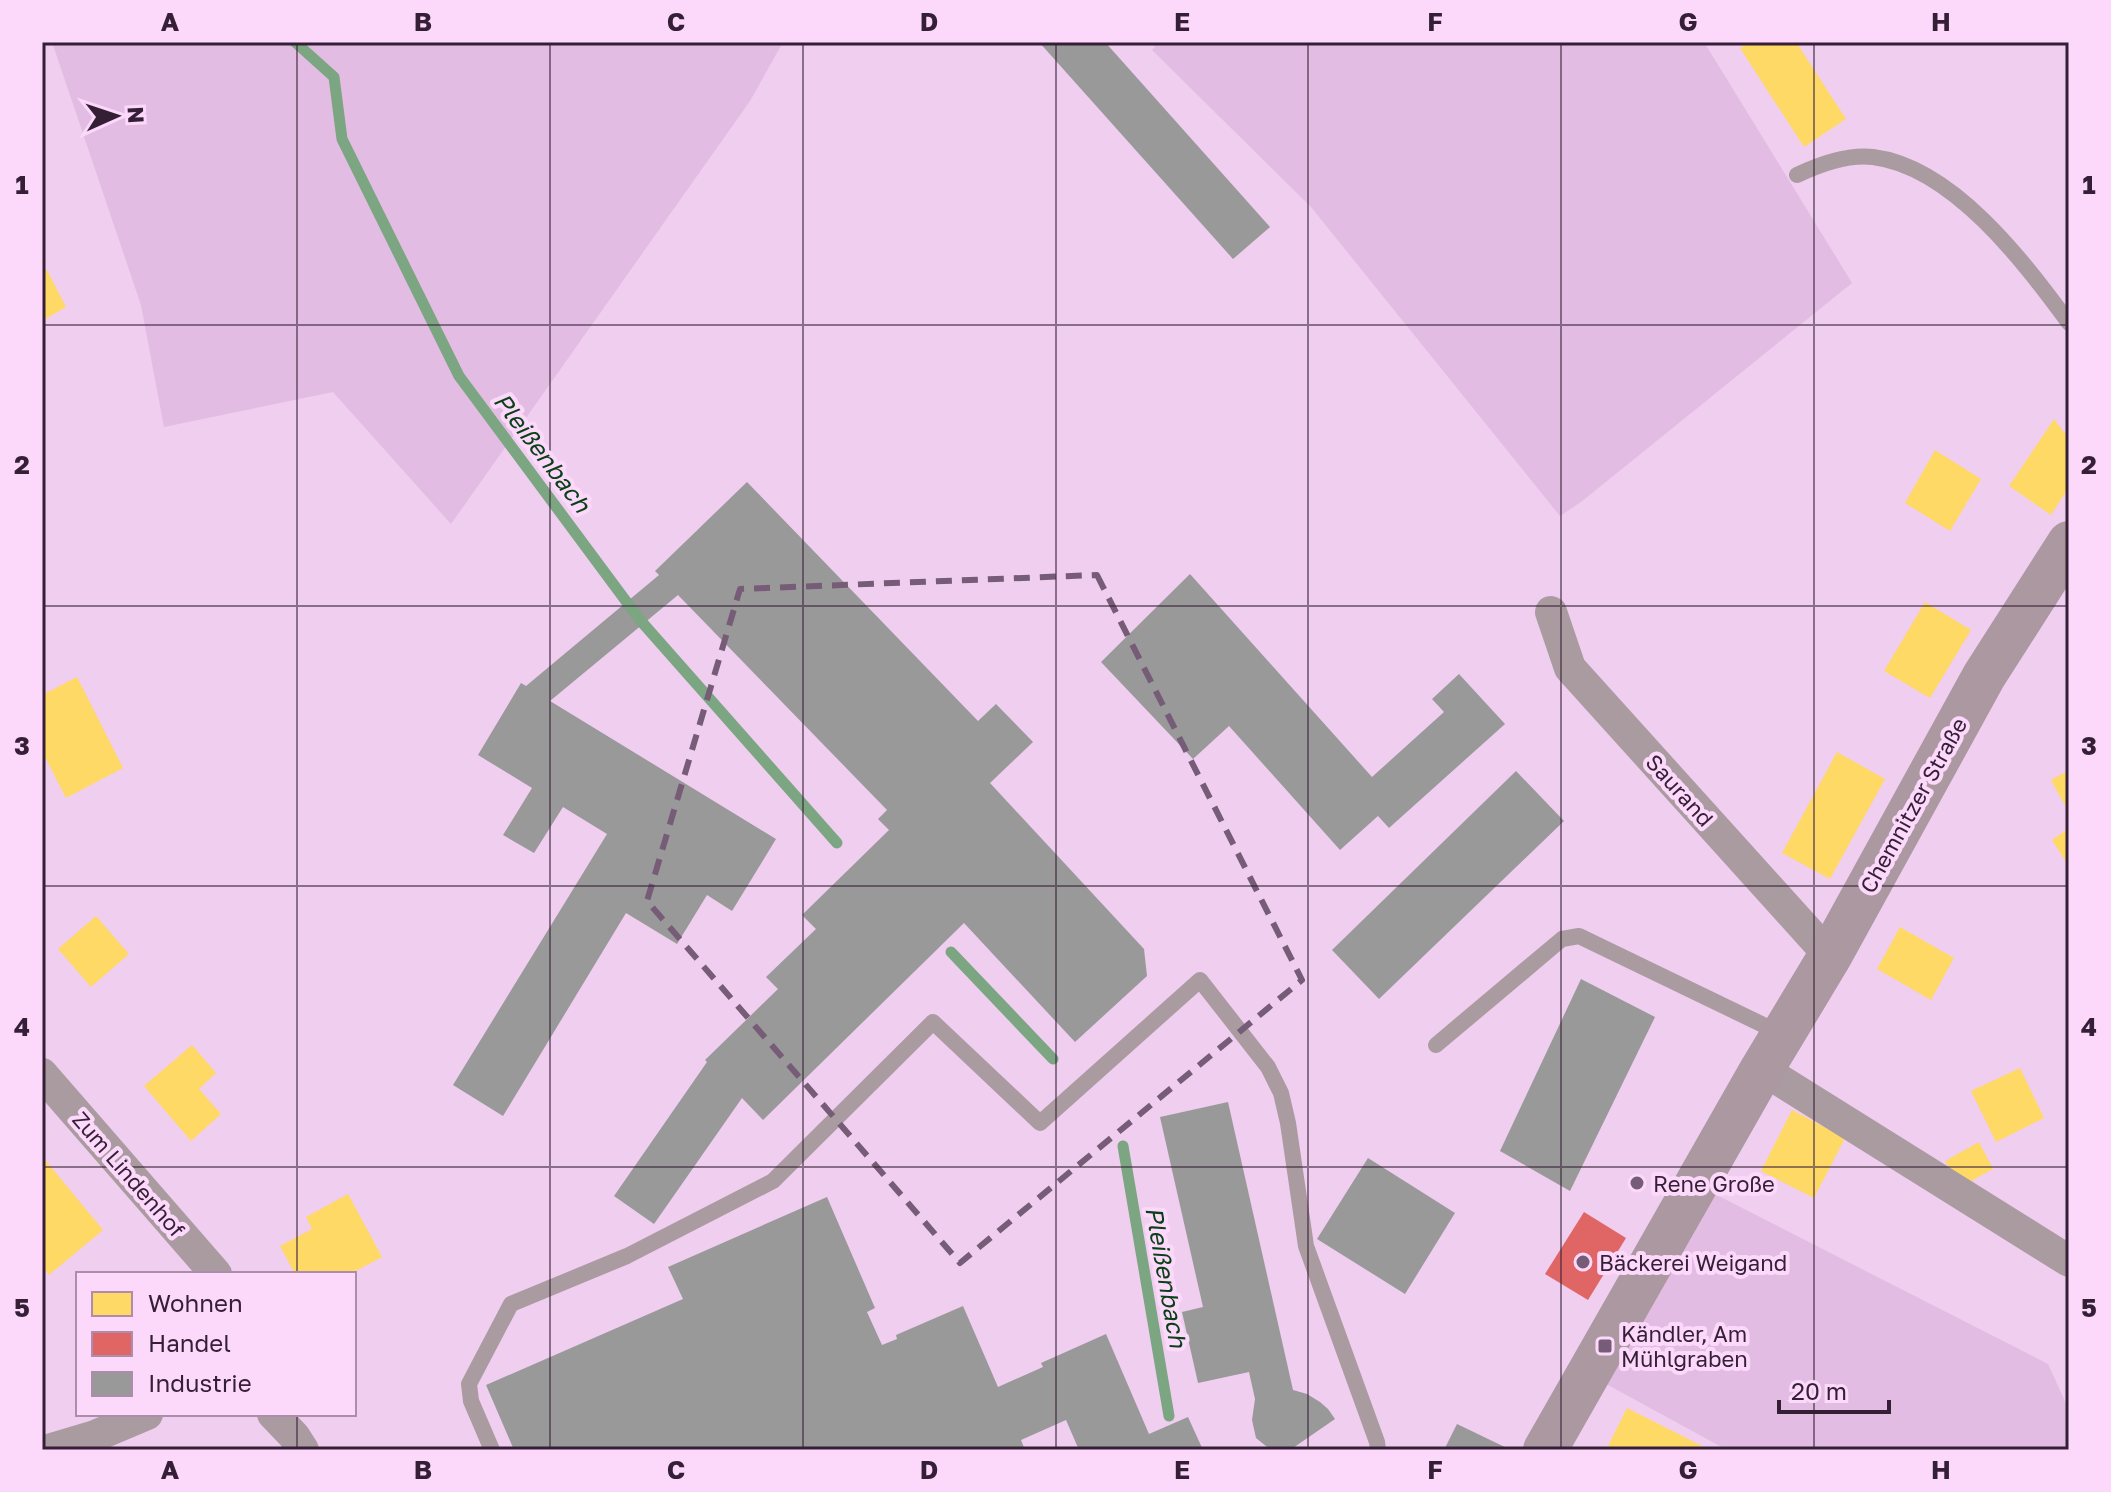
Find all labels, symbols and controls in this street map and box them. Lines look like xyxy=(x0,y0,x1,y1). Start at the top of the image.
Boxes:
text: A xyxy=(161,6,180,37)
text: B xyxy=(414,6,432,37)
text: C xyxy=(667,6,685,37)
text: D xyxy=(920,6,938,37)
text: E xyxy=(1174,6,1190,37)
text: F xyxy=(1427,6,1443,37)
text: G xyxy=(1678,6,1698,37)
text: H xyxy=(1931,6,1951,37)
north arrow xyxy=(76,76,156,156)
text: N xyxy=(123,106,150,124)
text: 1 xyxy=(15,169,29,200)
text: 1 xyxy=(2082,169,2096,200)
water label: Pleißenbach xyxy=(489,386,598,519)
text: 2 xyxy=(14,449,30,480)
text: 2 xyxy=(2081,449,2097,480)
street label: Chemnitzer Straße xyxy=(1854,713,1972,897)
text: 3 xyxy=(14,730,30,761)
text: 3 xyxy=(2081,730,2097,761)
street label: Saurand xyxy=(1641,748,1719,832)
text: 4 xyxy=(14,1011,30,1042)
text: 4 xyxy=(2081,1011,2097,1042)
street label: Zum Lindenhof xyxy=(67,1106,191,1242)
place label: Rene Große xyxy=(1653,1170,1775,1197)
marker: Rene Große xyxy=(1628,1174,1646,1192)
water label: Pleißenbach xyxy=(1140,1204,1194,1351)
place label: Bäckerei Weigand xyxy=(1599,1249,1787,1276)
marker: Bäckerei Weigand xyxy=(1574,1253,1592,1271)
legend xyxy=(76,1272,356,1416)
text: Wohnen xyxy=(148,1288,243,1317)
text: 5 xyxy=(14,1292,30,1323)
text: 5 xyxy=(2081,1292,2097,1323)
place label: Kändler, Am Mühlgraben xyxy=(1621,1320,1748,1372)
text: Handel xyxy=(148,1328,231,1357)
marker: Kändler, Am Mühlgraben xyxy=(1596,1337,1614,1355)
scale bar xyxy=(1779,1364,1889,1414)
text: Industrie xyxy=(148,1368,252,1397)
text: 20 m xyxy=(1791,1376,1847,1405)
text: A xyxy=(161,1454,180,1485)
text: B xyxy=(414,1454,432,1485)
text: C xyxy=(667,1454,685,1485)
text: D xyxy=(920,1454,938,1485)
text: E xyxy=(1174,1454,1190,1485)
text: F xyxy=(1427,1454,1443,1485)
text: G xyxy=(1678,1454,1698,1485)
text: H xyxy=(1931,1454,1951,1485)

